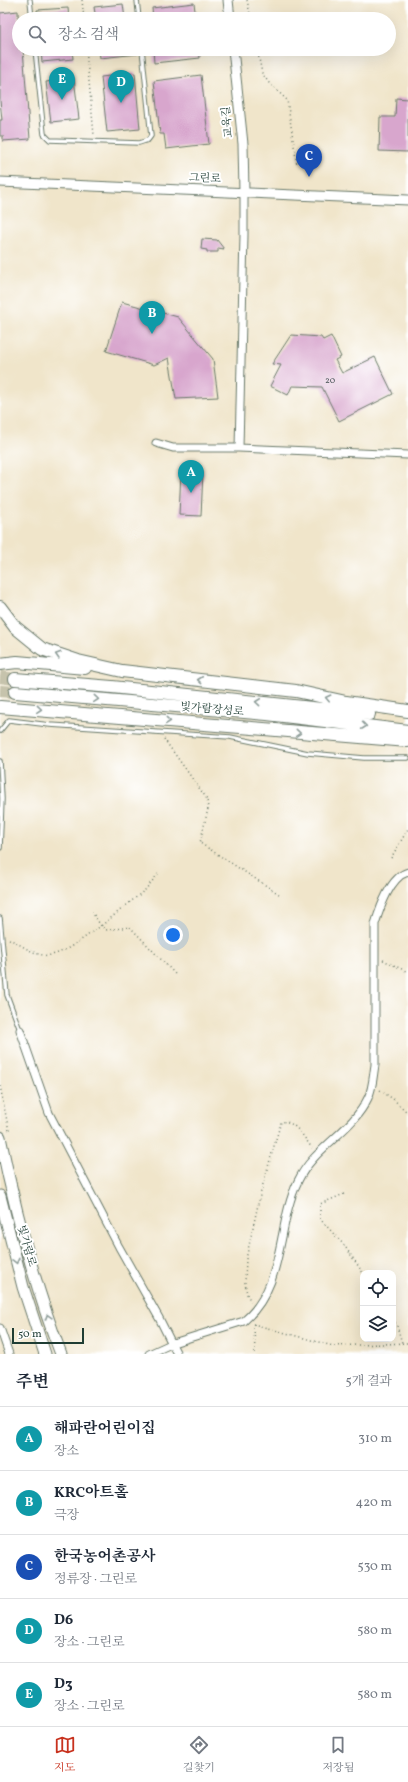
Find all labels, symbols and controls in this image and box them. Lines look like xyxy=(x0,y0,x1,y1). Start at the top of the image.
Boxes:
search box xyxy=(12,12,396,56)
icon: search xyxy=(26,23,48,45)
text: 장소 검색 xyxy=(58,25,119,46)
pin: E xyxy=(49,67,75,100)
pin: D xyxy=(108,70,134,103)
street label: 교육길 xyxy=(219,105,237,139)
pin: C xyxy=(296,144,322,177)
street label: 그린로 xyxy=(189,171,222,187)
pin: B xyxy=(139,301,165,334)
house number: 20 xyxy=(325,374,336,387)
pin: A xyxy=(178,460,204,493)
one-way arrow xyxy=(55,651,62,660)
one-way arrow xyxy=(196,676,203,685)
one-way arrow xyxy=(325,694,332,703)
one-way arrow xyxy=(93,695,99,704)
one-way arrow xyxy=(255,697,261,706)
street label: 빛가람장성로 xyxy=(180,700,245,720)
one-way arrow xyxy=(36,705,42,714)
one-way arrow xyxy=(165,716,171,725)
one-way arrow xyxy=(361,721,367,730)
one-way arrow xyxy=(295,728,301,737)
your location xyxy=(163,925,183,945)
street label: 빛가람로 xyxy=(13,1223,39,1269)
one-way arrow xyxy=(12,1258,20,1265)
map controls xyxy=(360,1270,396,1342)
button: locate xyxy=(360,1270,396,1306)
button: layers xyxy=(360,1306,396,1342)
one-way arrow xyxy=(44,1314,53,1321)
scale bar xyxy=(12,1326,84,1345)
text: 50 m xyxy=(18,1327,42,1342)
text: 주변 xyxy=(16,1371,49,1394)
text: 5개 결과 xyxy=(345,1373,392,1391)
text: 해파란어린이집 xyxy=(54,1419,155,1440)
text: A xyxy=(24,1430,34,1448)
text: 310 m xyxy=(358,1430,392,1448)
text: 장소 xyxy=(54,1443,79,1461)
text: KRC아트홀 xyxy=(54,1483,129,1504)
text: B xyxy=(25,1494,33,1512)
text: 420 m xyxy=(355,1494,392,1512)
text: 극장 xyxy=(54,1507,79,1525)
text: 한국농어촌공사 xyxy=(54,1547,155,1568)
text: C xyxy=(25,1558,33,1576)
text: 530 m xyxy=(357,1558,392,1576)
text: 정류장 · 그린로 xyxy=(54,1571,137,1589)
text: D6 xyxy=(54,1610,73,1631)
text: D xyxy=(24,1622,34,1640)
text: 580 m xyxy=(357,1622,392,1640)
text: 장소 · 그린로 xyxy=(54,1634,125,1652)
text: D3 xyxy=(54,1674,73,1695)
text: E xyxy=(25,1686,33,1704)
text: 580 m xyxy=(357,1686,392,1704)
text: 장소 · 그린로 xyxy=(54,1698,125,1716)
tab: 지도 xyxy=(54,1734,76,1776)
tab: 길찾기 xyxy=(183,1734,215,1776)
tab: 저장됨 xyxy=(322,1734,354,1776)

